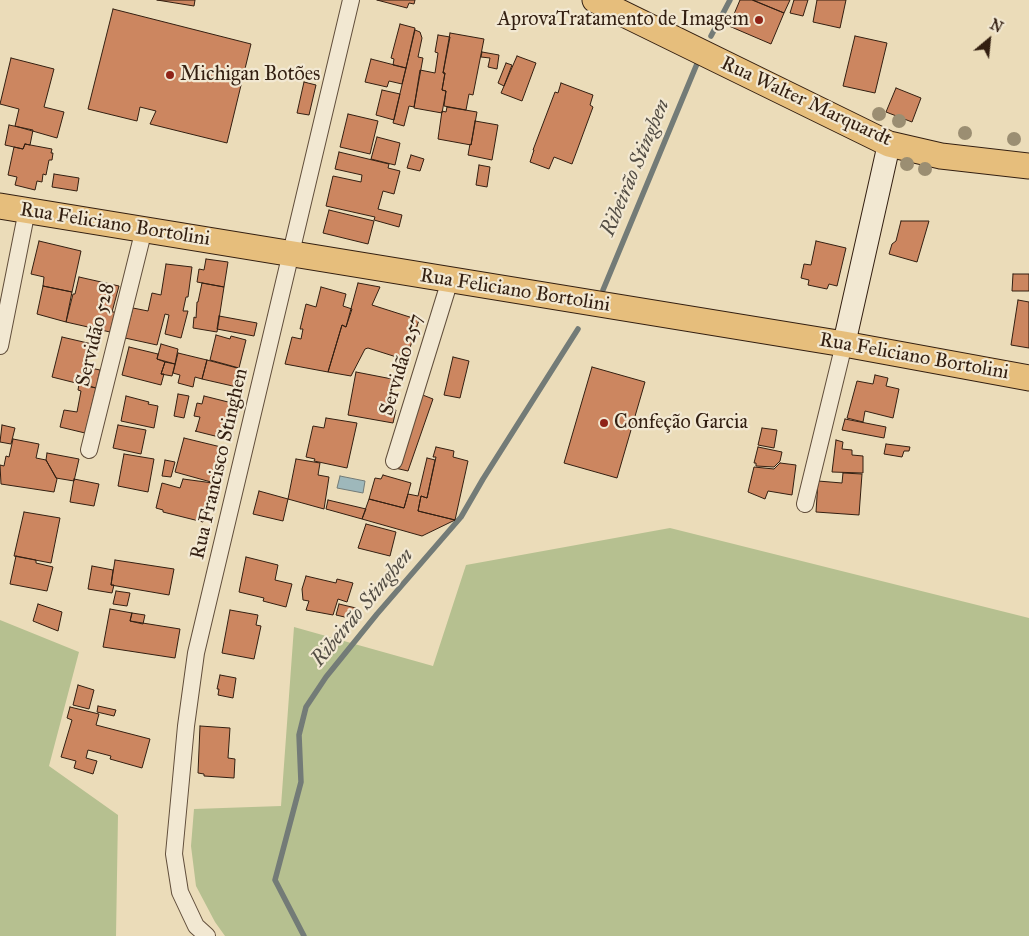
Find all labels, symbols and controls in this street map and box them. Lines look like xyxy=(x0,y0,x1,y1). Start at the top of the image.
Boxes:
place label: AprovaTratamento de Imagem xyxy=(498,8,749,32)
marker: AprovaTratamento de Imagem xyxy=(753,14,765,26)
north arrow xyxy=(964,15,1014,65)
text: N xyxy=(987,16,1006,37)
street label: Rua Walter Marquardt xyxy=(717,52,895,152)
place label: Michigan Botões xyxy=(180,63,320,87)
marker: Michigan Botões xyxy=(164,69,176,81)
water label: Ribeirão Stinghen xyxy=(596,96,676,240)
street label: Rua Feliciano Bortolini xyxy=(18,198,212,252)
street label: Rua Feliciano Bortolini xyxy=(418,264,612,318)
street label: Servidão 528 xyxy=(72,281,120,389)
street label: Servidão 257 xyxy=(375,311,429,419)
street label: Rua Feliciano Bortolini xyxy=(817,328,1011,386)
street label: Rua Francisco Stinghen xyxy=(186,366,254,562)
place label: Confeção Garcia xyxy=(614,411,748,435)
marker: Confeção Garcia xyxy=(598,417,610,429)
water label: Ribeirão Stinghen xyxy=(306,544,420,672)

